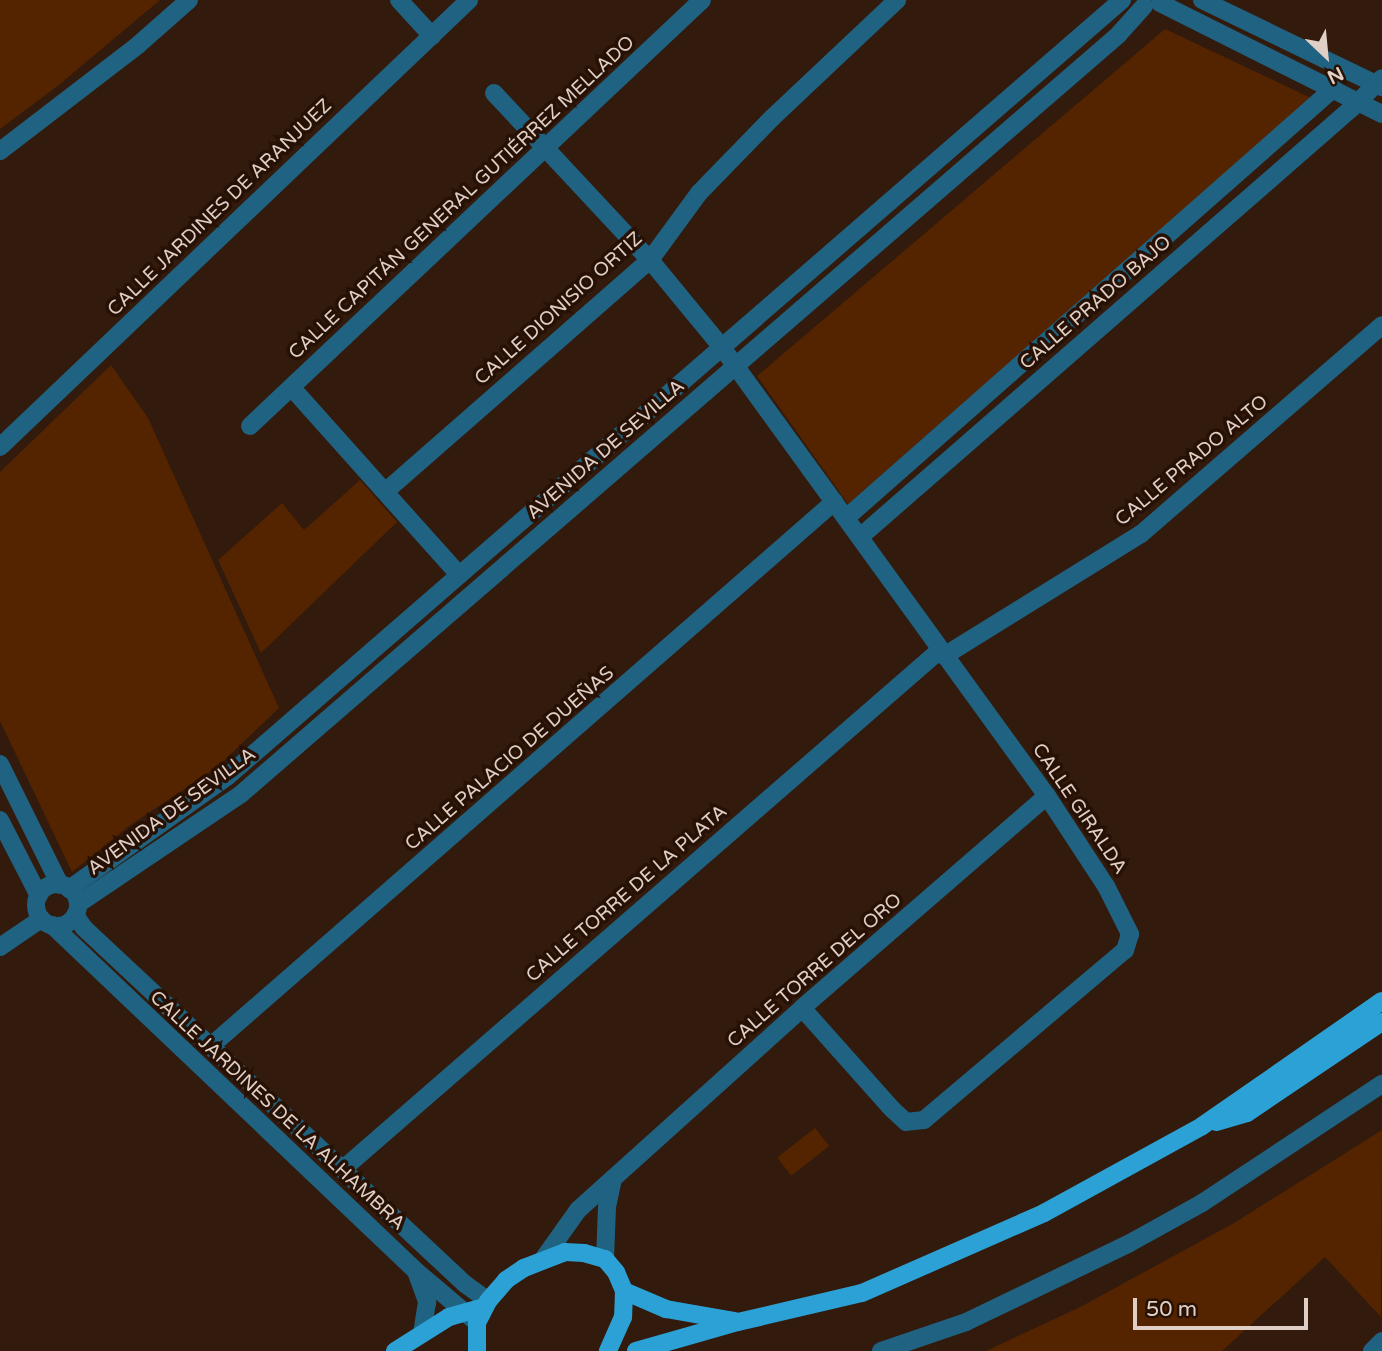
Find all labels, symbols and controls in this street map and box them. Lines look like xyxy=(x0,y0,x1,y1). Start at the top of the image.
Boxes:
north arrow xyxy=(1291,21,1361,91)
street label: CALLE CAPITÁN GENERAL GUTIÉRREZ MELLADO xyxy=(285,31,639,365)
text: N xyxy=(1324,62,1347,88)
street label: CALLE JARDINES DE ARANJUEZ xyxy=(103,95,337,321)
street label: CALLE DIONISIO ORTIZ xyxy=(470,228,648,390)
street label: CALLE PRADO BAJO xyxy=(1016,231,1176,375)
street label: AVENIDA DE SEVILLA xyxy=(522,375,690,525)
street label: CALLE PRADO ALTO xyxy=(1111,391,1273,531)
street label: CALLE PALACIO DE DUEÑAS xyxy=(401,662,619,856)
street label: CALLE GIRALDA xyxy=(1027,739,1131,879)
street label: AVENIDA DE SEVILLA xyxy=(84,743,260,881)
street label: CALLE TORRE DE LA PLATA xyxy=(522,800,732,988)
street label: CALLE TORRE DEL ORO xyxy=(723,889,907,1053)
street label: CALLE JARDINES DE LA ALHAMBRA xyxy=(145,987,409,1235)
scale bar xyxy=(1137,1284,1312,1328)
text: 50 m xyxy=(1146,1297,1197,1322)

